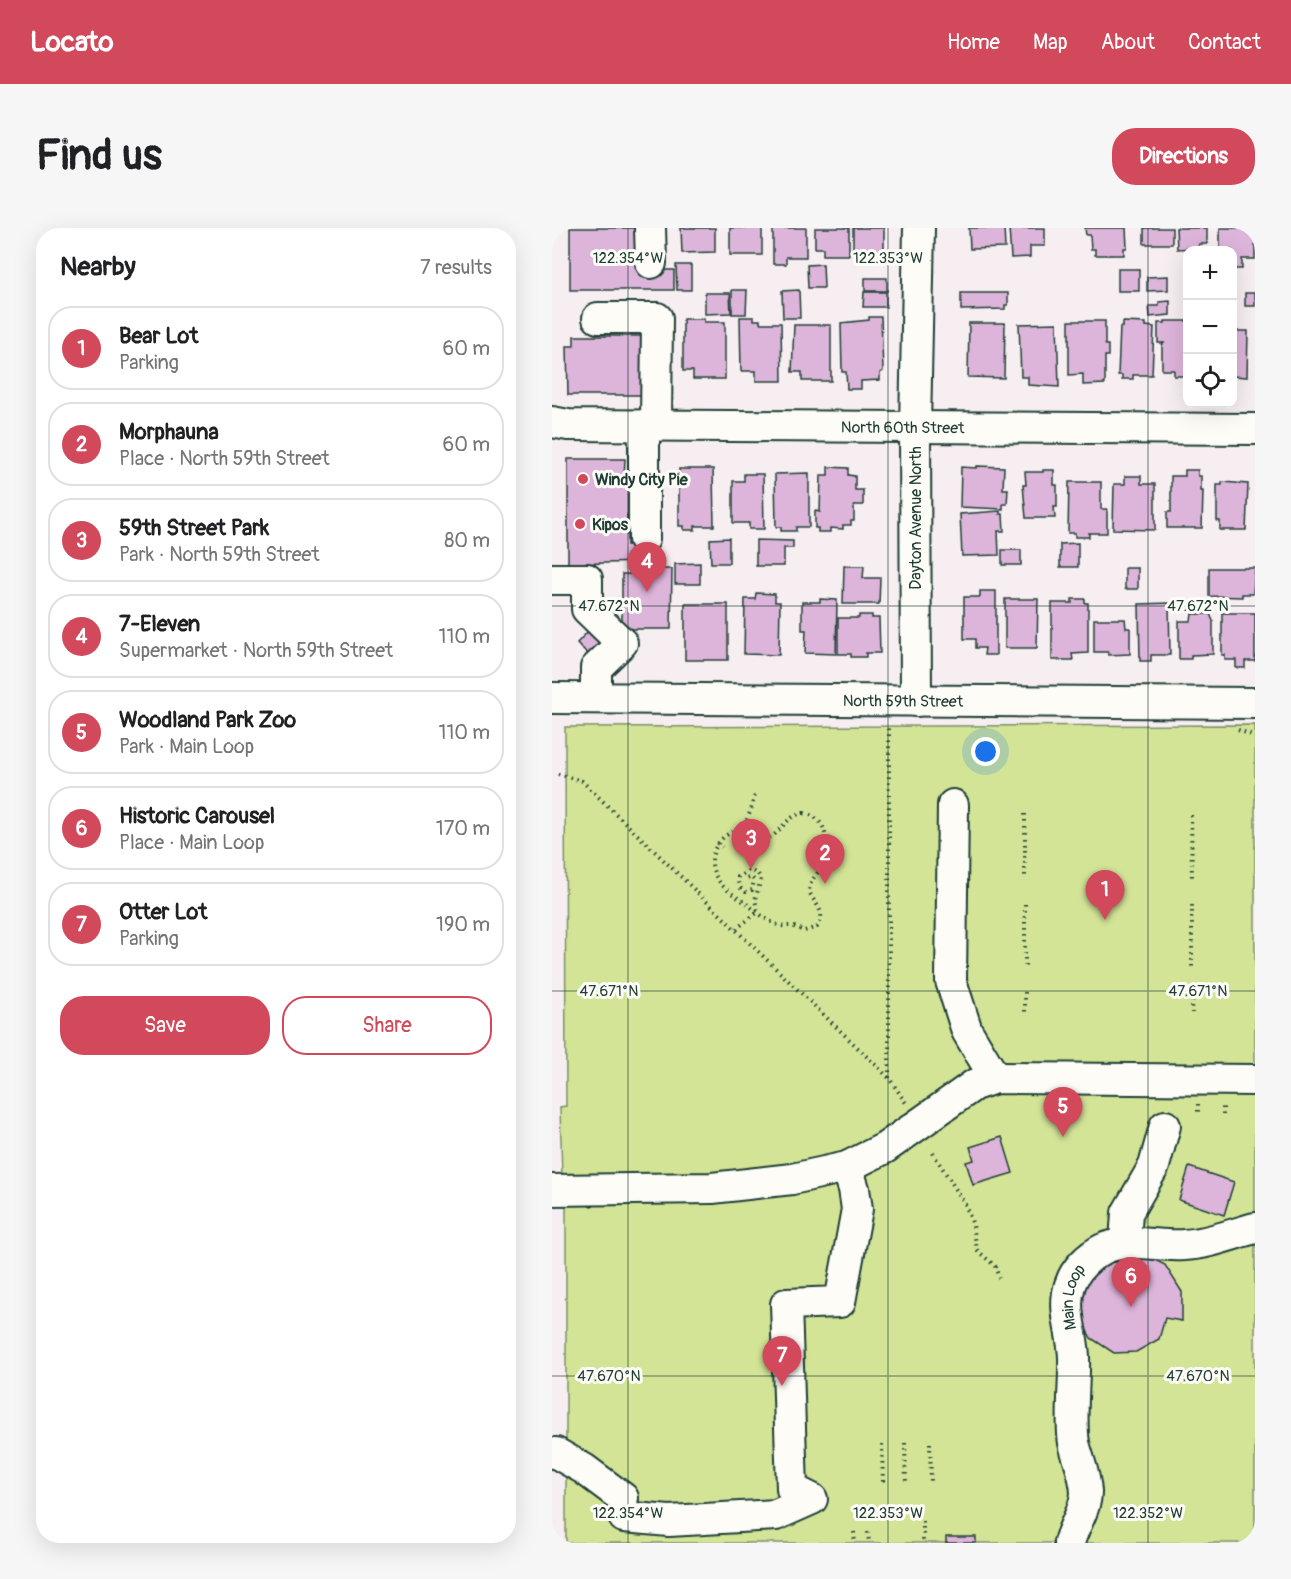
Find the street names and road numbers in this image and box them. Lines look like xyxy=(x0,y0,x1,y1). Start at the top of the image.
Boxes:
street label: North 60th Street xyxy=(841,418,965,438)
street label: Dayton Avenue North xyxy=(906,446,926,590)
street label: North 59th Street xyxy=(843,691,964,712)
street label: Main Loop xyxy=(1058,1260,1090,1332)

